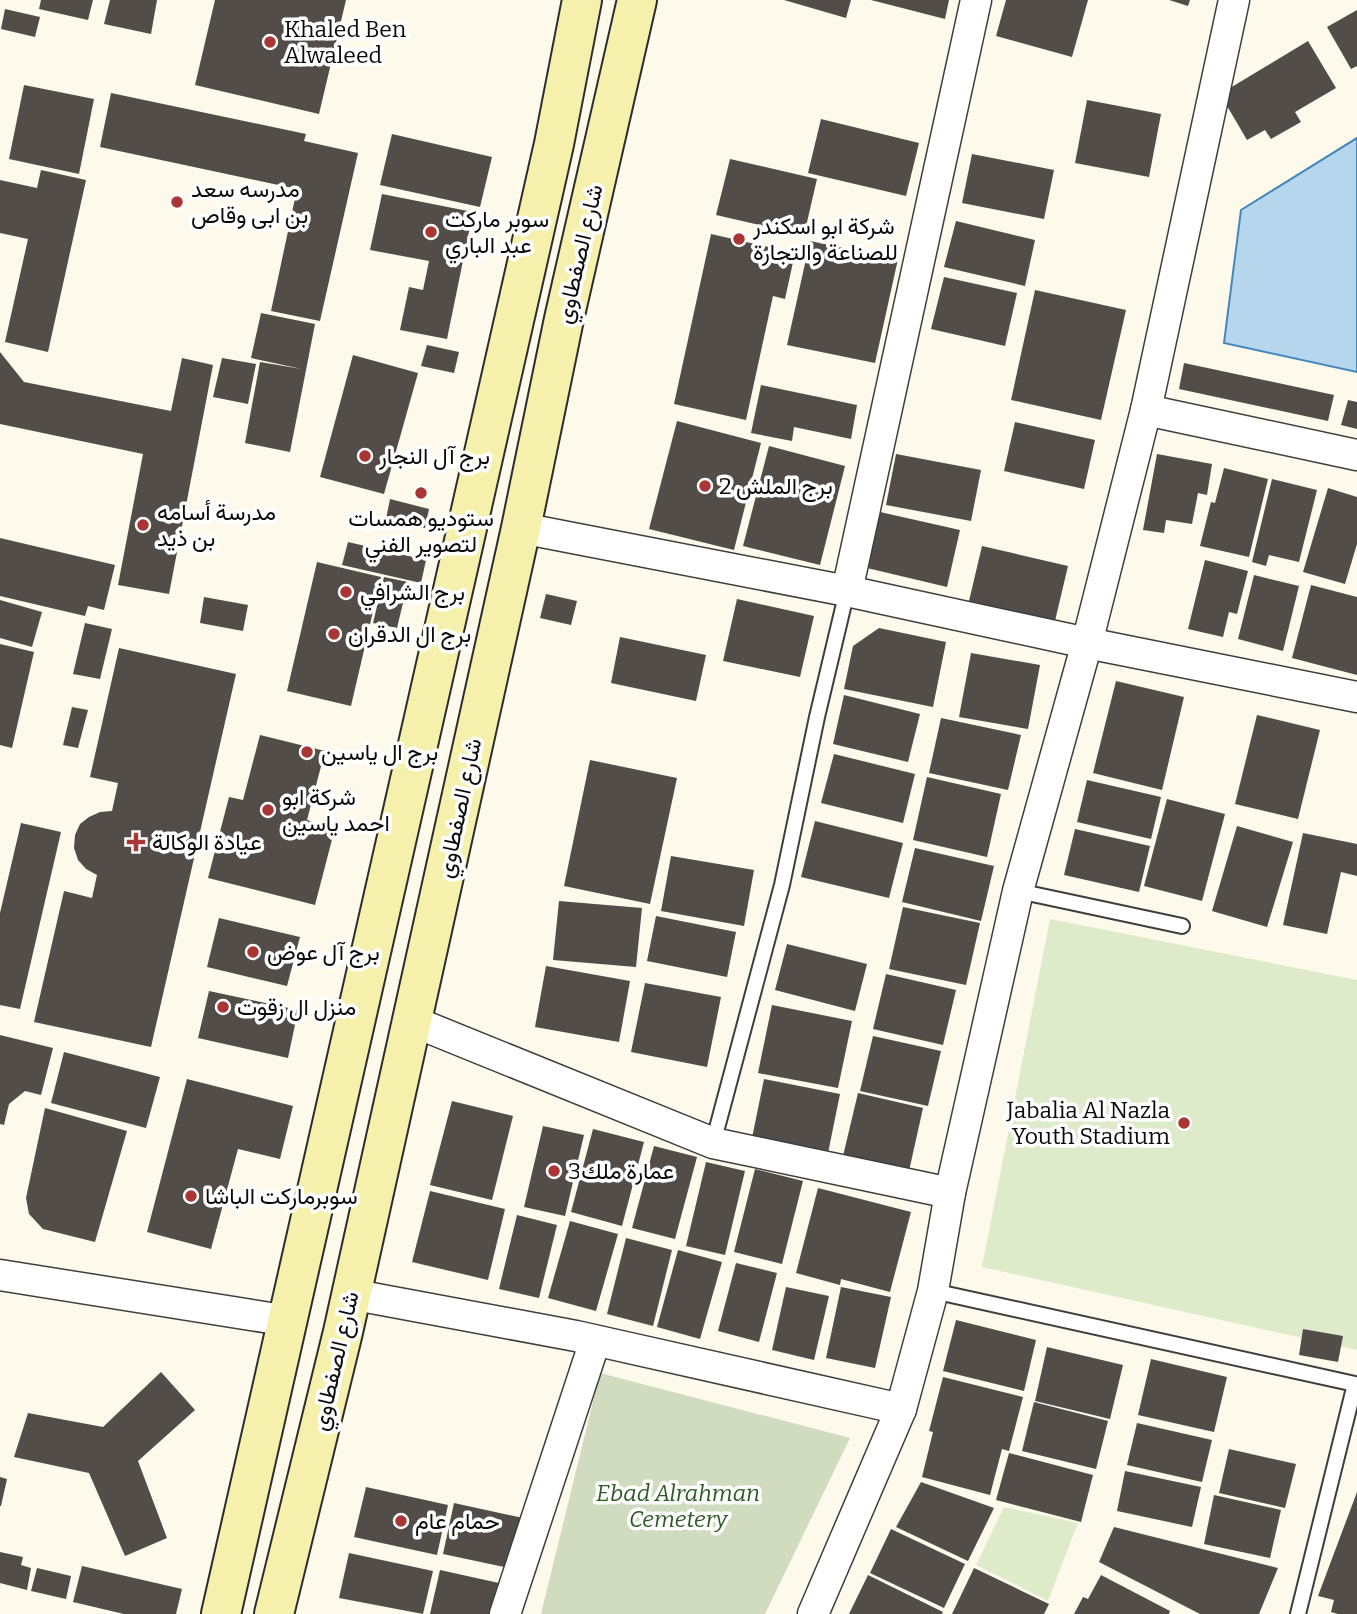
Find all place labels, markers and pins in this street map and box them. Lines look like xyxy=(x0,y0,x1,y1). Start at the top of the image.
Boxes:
place label: Khaled Ben Alwaleed xyxy=(284,15,407,69)
marker: Khaled Ben Alwaleed xyxy=(262,34,278,50)
place label: مدرسه سعد بن ابى وقاص xyxy=(191,175,308,229)
marker: مدرسه سعد بن ابى وقاص xyxy=(169,194,185,210)
place label: سوبر ماركت عبد الباري xyxy=(445,205,549,264)
place label: شركة ابو اسكندر للصناعة والتجارة xyxy=(752,212,898,267)
marker: سوبر ماركت عبد الباري xyxy=(423,224,439,240)
marker: شركة ابو اسكندر للصناعة والتجارة xyxy=(731,231,747,247)
place label: برج آل النجار xyxy=(378,442,490,472)
marker: برج آل النجار xyxy=(357,448,373,464)
place label: برج الملش 2 xyxy=(719,472,833,502)
marker: برج الملش 2 xyxy=(697,478,713,494)
marker: ستوديو همسات لتصوير الفني xyxy=(413,485,429,501)
place label: مدرسة أسامه بن ذيد xyxy=(157,498,276,552)
place label: ستوديو همسات لتصوير الفني xyxy=(348,504,494,563)
marker: مدرسة أسامه بن ذيد xyxy=(135,517,151,533)
place label: برج الشرافي xyxy=(360,578,465,611)
marker: برج الشرافي xyxy=(338,584,354,600)
place label: برج ال الدقران xyxy=(348,620,471,650)
marker: برج ال الدقران xyxy=(326,626,342,642)
place label: برج ال ياسين xyxy=(321,738,438,768)
marker: برج ال ياسين xyxy=(299,744,315,760)
place label: شركة ابو احمد ياسين xyxy=(282,783,390,837)
marker: شركة ابو احمد ياسين xyxy=(260,802,276,818)
place label: عيادة الوكالة xyxy=(152,828,262,857)
marker: عيادة الوكالة xyxy=(126,832,146,852)
place label: برج آل عوض xyxy=(267,938,380,968)
marker: برج آل عوض xyxy=(245,944,261,960)
place label: منزل ال زقوت xyxy=(237,993,356,1022)
marker: منزل ال زقوت xyxy=(215,999,231,1015)
place label: Jabalia Al Nazla Youth Stadium xyxy=(1006,1096,1170,1150)
marker: Jabalia Al Nazla Youth Stadium xyxy=(1176,1115,1192,1131)
place label: عمارة ملك3 xyxy=(568,1157,674,1186)
marker: عمارة ملك3 xyxy=(546,1163,562,1179)
place label: سوبرماركت الباشا xyxy=(205,1182,358,1211)
marker: سوبرماركت الباشا xyxy=(183,1188,199,1204)
place label: حمام عام xyxy=(415,1507,500,1536)
marker: حمام عام xyxy=(393,1513,409,1529)

